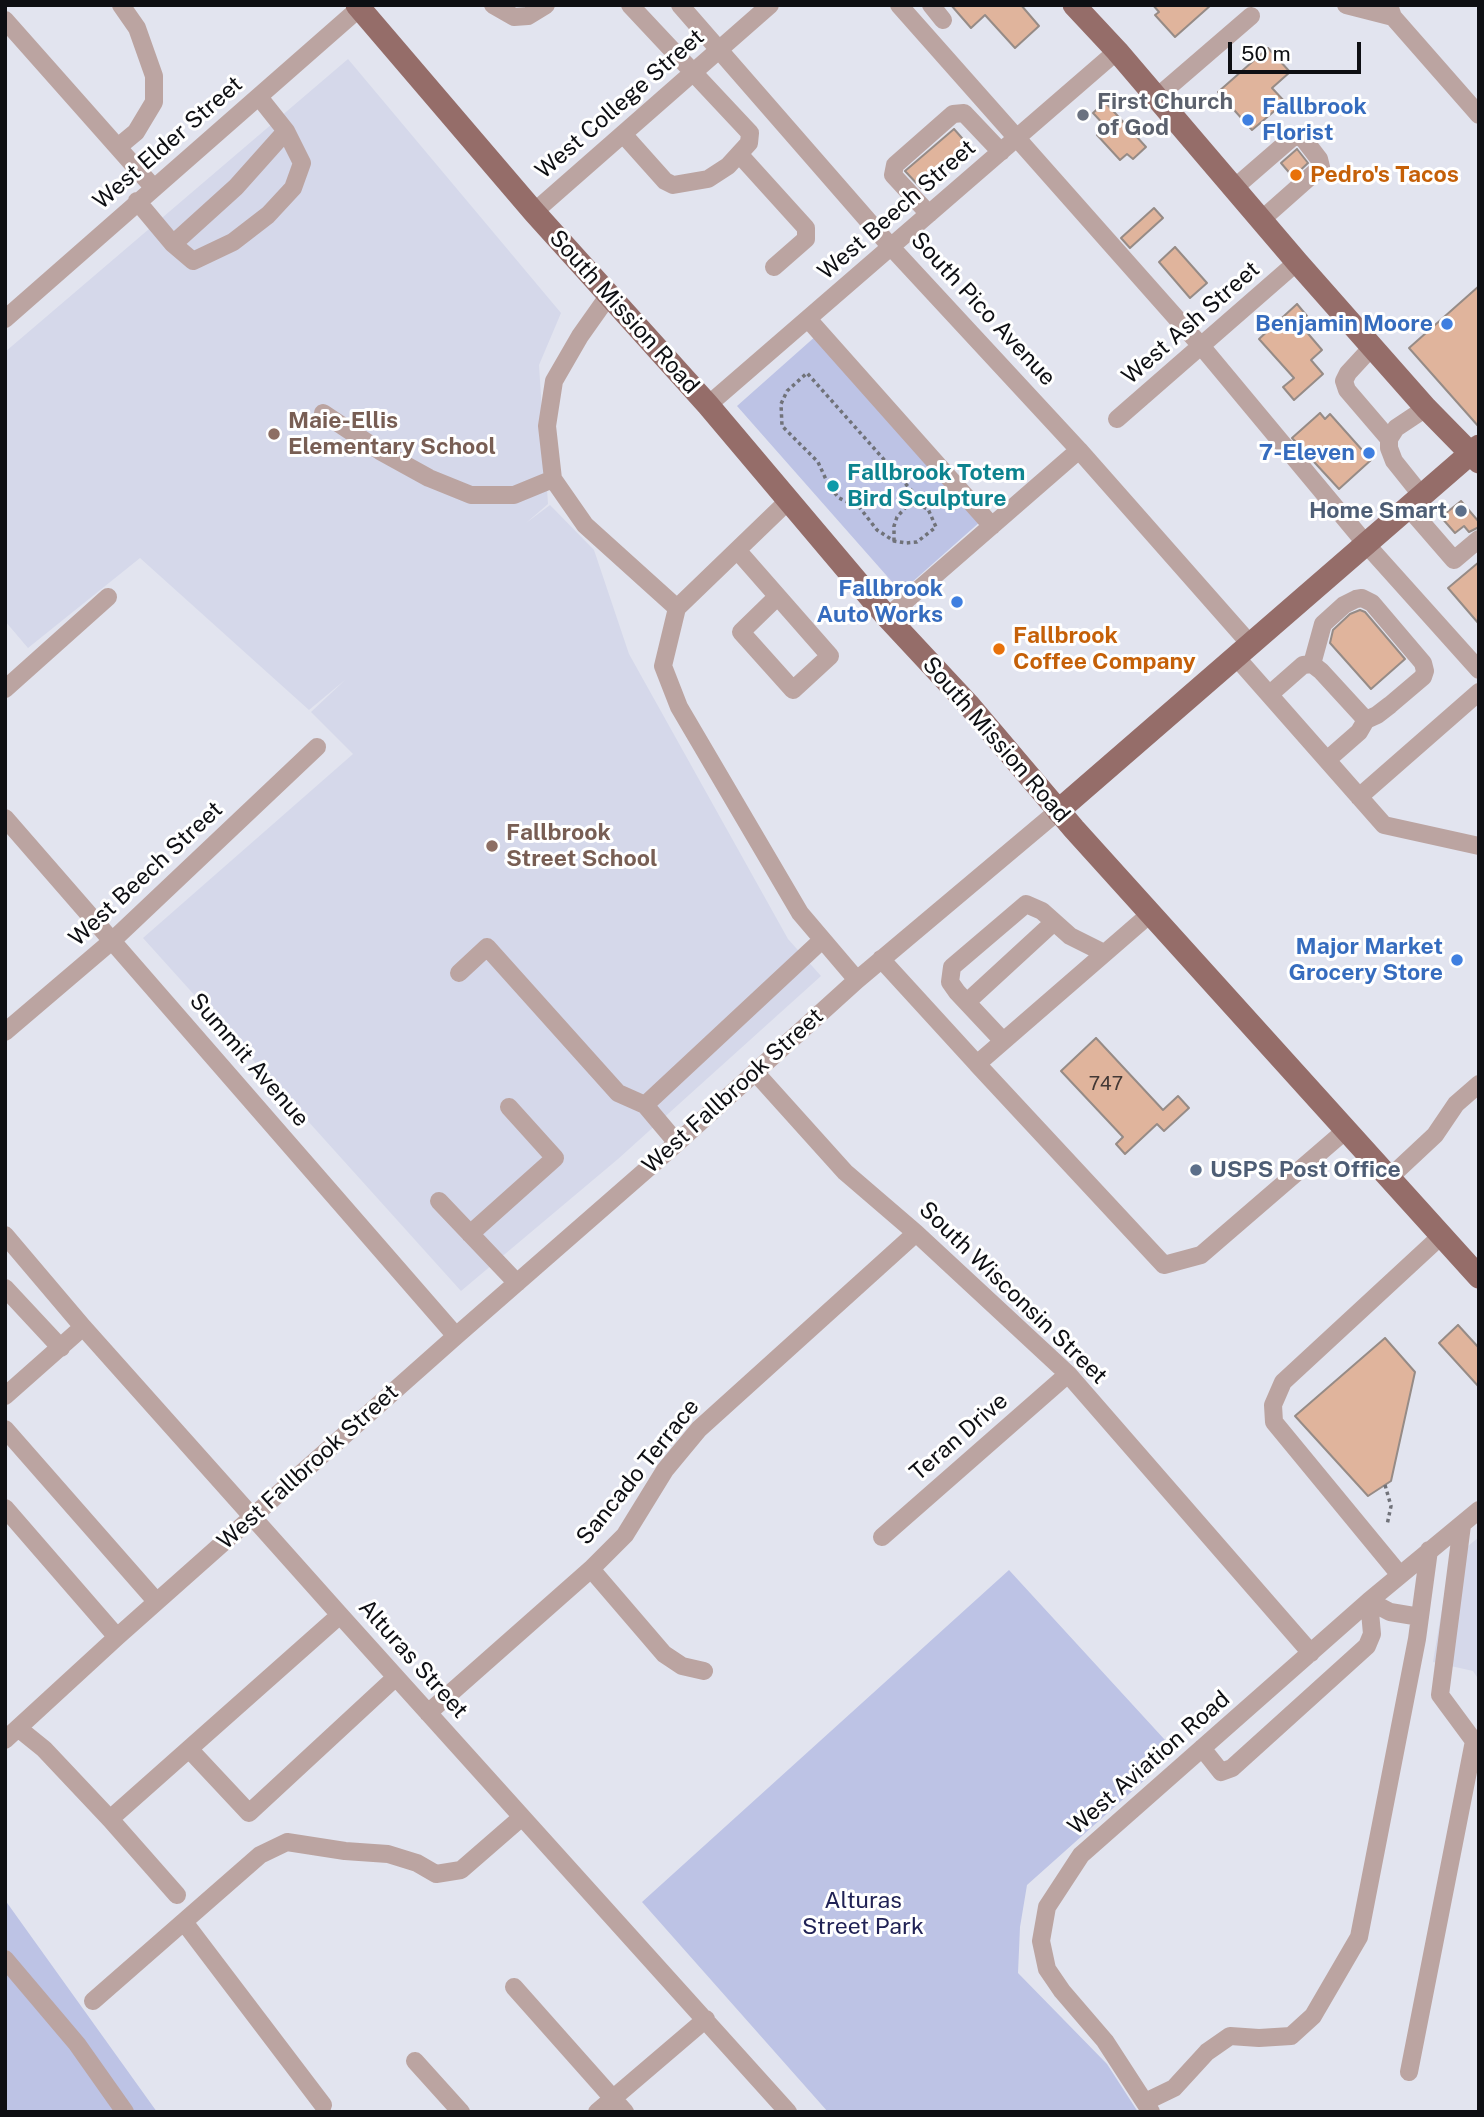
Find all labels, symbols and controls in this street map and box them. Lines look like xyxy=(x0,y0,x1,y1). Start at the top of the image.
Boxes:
street label: West College Street xyxy=(530,23,710,185)
scale bar xyxy=(1232,28,1365,72)
text: 50 m xyxy=(1241,41,1291,66)
street label: West Elder Street xyxy=(88,71,248,215)
place label: First Church of God xyxy=(1097,88,1233,142)
place label: Fallbrook Florist xyxy=(1262,93,1367,147)
marker: First Church of God xyxy=(1075,107,1091,123)
marker: Fallbrook Florist xyxy=(1240,112,1256,128)
street label: West Beech Street xyxy=(813,134,981,286)
place label: Pedro's Tacos xyxy=(1310,161,1459,189)
marker: Pedro's Tacos xyxy=(1288,167,1304,183)
street label: South Mission Road xyxy=(543,224,705,400)
street label: South Pico Avenue xyxy=(905,227,1061,391)
street label: West Ash Street xyxy=(1117,256,1265,390)
place label: Benjamin Moore xyxy=(1255,310,1433,338)
marker: Benjamin Moore xyxy=(1439,316,1455,332)
place label: Maie-Ellis Elementary School xyxy=(288,407,496,461)
marker: Maie-Ellis Elementary School xyxy=(266,426,282,442)
place label: 7-Eleven xyxy=(1259,439,1355,467)
marker: 7-Eleven xyxy=(1361,445,1377,461)
place label: Fallbrook Totem Bird Sculpture xyxy=(847,459,1025,513)
marker: Fallbrook Totem Bird Sculpture xyxy=(825,478,841,494)
place label: Home Smart xyxy=(1309,497,1447,525)
marker: Home Smart xyxy=(1453,503,1469,519)
place label: Fallbrook Auto Works xyxy=(817,575,943,629)
marker: Fallbrook Auto Works xyxy=(949,594,965,610)
place label: Fallbrook Coffee Company xyxy=(1013,622,1196,676)
marker: Fallbrook Coffee Company xyxy=(991,641,1007,657)
street label: South Mission Road xyxy=(916,651,1076,829)
street label: West Beech Street xyxy=(64,796,228,952)
place label: Fallbrook Street School xyxy=(506,819,657,873)
marker: Fallbrook Street School xyxy=(484,838,500,854)
place label: Major Market Grocery Store xyxy=(1288,933,1443,987)
marker: Major Market Grocery Store xyxy=(1449,952,1465,968)
street label: Summit Avenue xyxy=(184,988,314,1132)
street label: West Fallbrook Street xyxy=(637,1003,829,1179)
house number: 747 xyxy=(1089,1073,1123,1095)
place label: USPS Post Office xyxy=(1210,1156,1401,1184)
marker: USPS Post Office xyxy=(1188,1162,1204,1178)
street label: South Wisconsin Street xyxy=(913,1196,1113,1390)
street label: West Fallbrook Street xyxy=(212,1379,404,1555)
street label: Teran Drive xyxy=(905,1387,1013,1487)
street label: Sancado Terrace xyxy=(571,1394,705,1550)
street label: Alturas Street xyxy=(352,1594,474,1724)
street label: West Aviation Road xyxy=(1063,1685,1235,1841)
park label: Alturas Street Park xyxy=(802,1887,924,1941)

